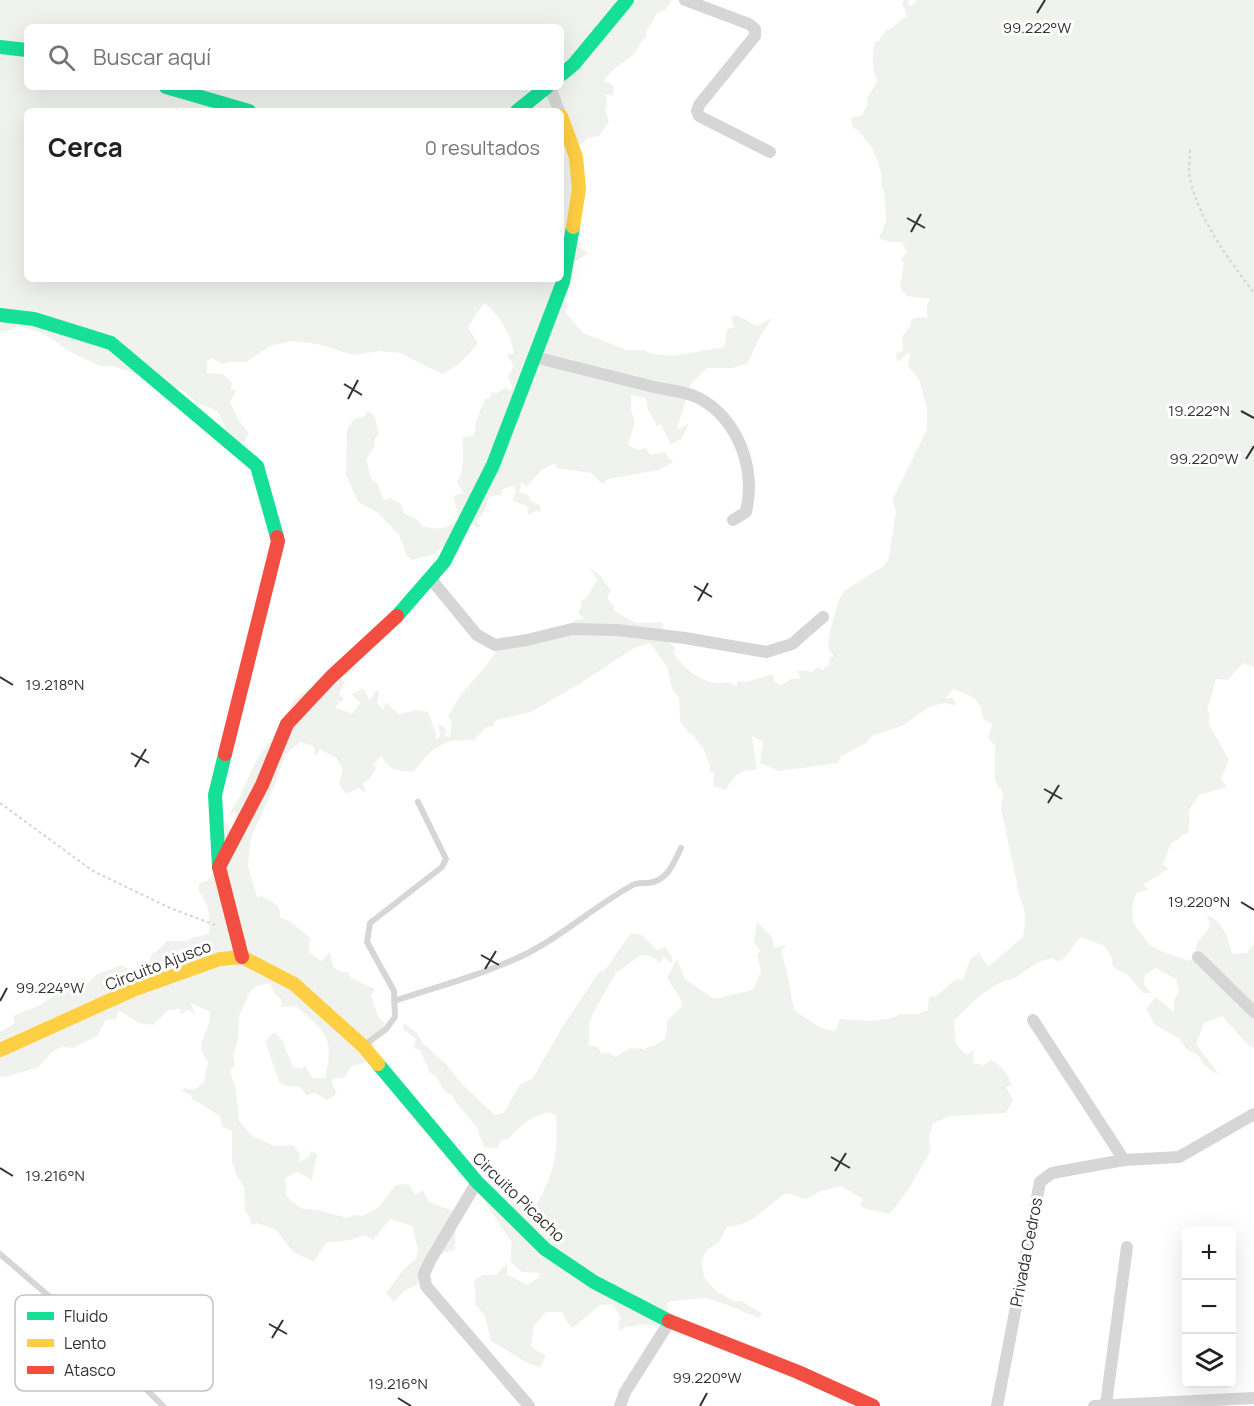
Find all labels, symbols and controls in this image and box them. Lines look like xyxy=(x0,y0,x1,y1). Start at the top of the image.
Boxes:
text: 99.222°W xyxy=(1003,17,1071,38)
search box xyxy=(24,24,564,90)
icon: search xyxy=(45,41,78,74)
text: Buscar aquí xyxy=(93,42,211,72)
text: Cerca xyxy=(48,129,123,165)
text: 0 resultados xyxy=(425,134,540,161)
text: 19.222°N xyxy=(1168,400,1230,421)
text: 99.220°W xyxy=(1169,448,1239,469)
text: 19.218°N xyxy=(26,674,84,695)
text: 19.220°N xyxy=(1168,891,1230,912)
street label: Circuito Ajusco xyxy=(102,935,214,995)
text: 99.224°W xyxy=(16,977,84,998)
street label: Circuito Picacho xyxy=(468,1147,570,1247)
text: 19.216°N xyxy=(25,1165,85,1186)
street label: Privada Cedros xyxy=(1005,1195,1047,1309)
map controls xyxy=(1182,1226,1236,1388)
button: + xyxy=(1182,1226,1236,1280)
button: − xyxy=(1182,1280,1236,1334)
legend xyxy=(15,1295,213,1391)
text: Fluido xyxy=(64,1305,108,1327)
text: Lento xyxy=(64,1332,106,1354)
button: layers xyxy=(1182,1334,1236,1388)
text: Atasco xyxy=(64,1359,116,1381)
text: 99.220°W xyxy=(672,1367,742,1388)
text: 19.216°N xyxy=(368,1373,428,1394)

